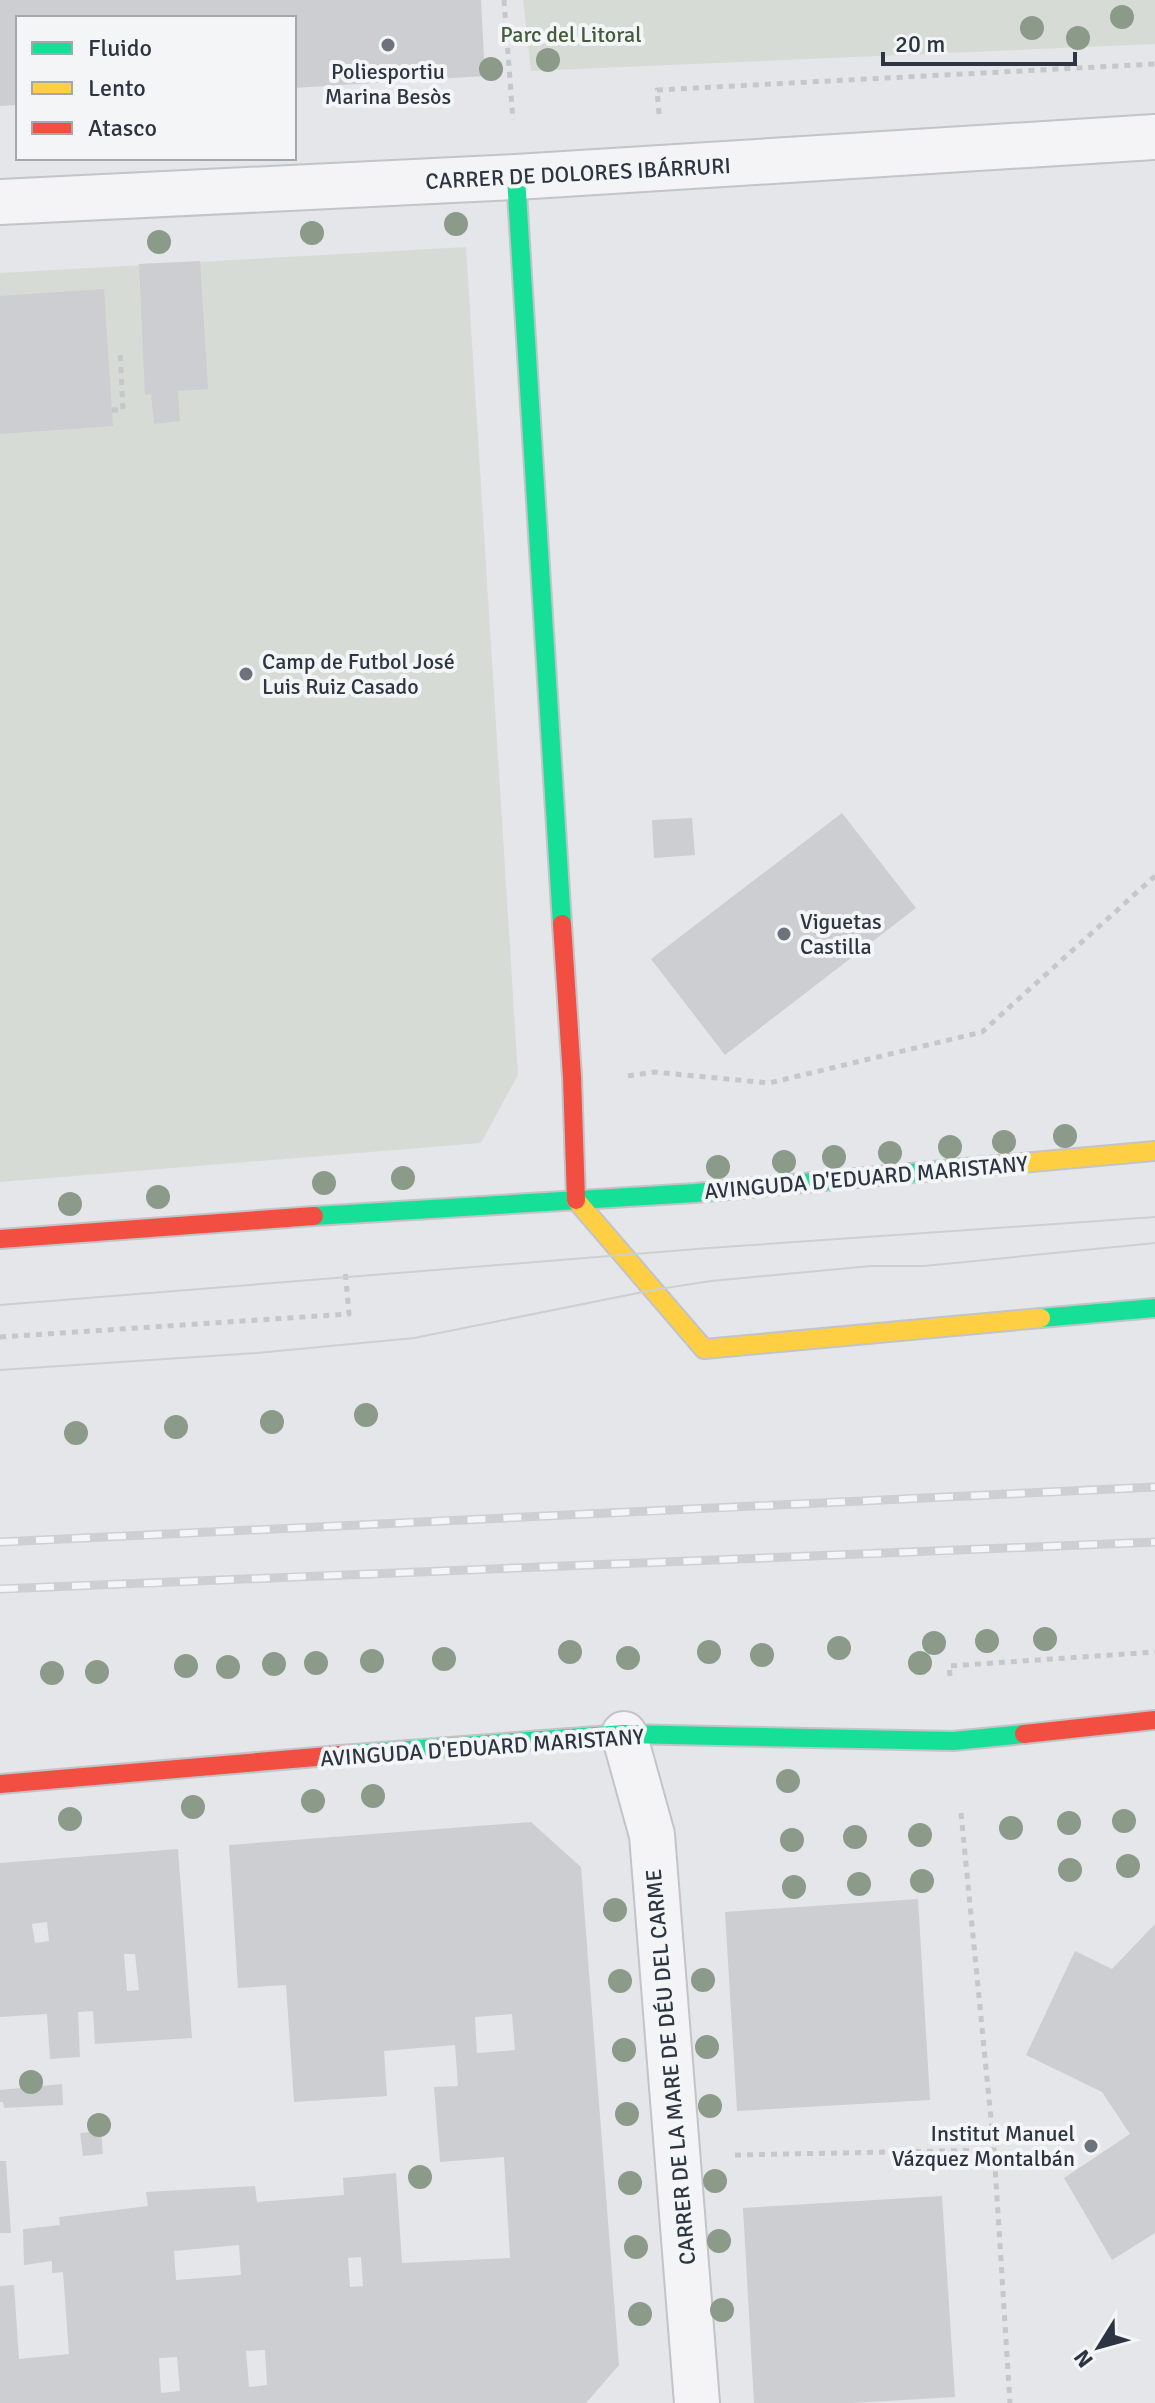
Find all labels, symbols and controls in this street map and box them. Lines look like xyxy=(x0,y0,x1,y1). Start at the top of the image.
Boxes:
legend xyxy=(16,16,296,160)
scale bar xyxy=(883,16,1075,66)
park label: Parc del Litoral xyxy=(500,21,642,48)
text: 20 m xyxy=(895,29,945,59)
text: Fluido xyxy=(88,33,152,63)
marker: Poliesportiu Marina Besòs xyxy=(379,36,397,54)
place label: Poliesportiu Marina Besòs xyxy=(325,58,451,110)
text: Lento xyxy=(88,73,146,103)
text: Atasco xyxy=(88,113,157,143)
street label: CARRER DE DOLORES IBÁRRURI xyxy=(425,152,731,195)
place label: Camp de Futbol José Luis Ruiz Casado xyxy=(262,648,455,700)
marker: Camp de Futbol José Luis Ruiz Casado xyxy=(237,665,255,683)
place label: Viguetas Castilla xyxy=(800,908,882,960)
marker: Viguetas Castilla xyxy=(775,925,793,943)
street label: AVINGUDA D'EDUARD MARISTANY xyxy=(703,1150,1029,1205)
street label: AVINGUDA D'EDUARD MARISTANY xyxy=(319,1723,645,1772)
street label: CARRER DE LA MARE DE DÉU DEL CARME xyxy=(640,1868,701,2266)
place label: Institut Manuel Vázquez Montalbán xyxy=(892,2120,1075,2172)
marker: Institut Manuel Vázquez Montalbán xyxy=(1082,2137,1100,2155)
north arrow xyxy=(1059,2307,1139,2387)
text: N xyxy=(1068,2344,1099,2373)

